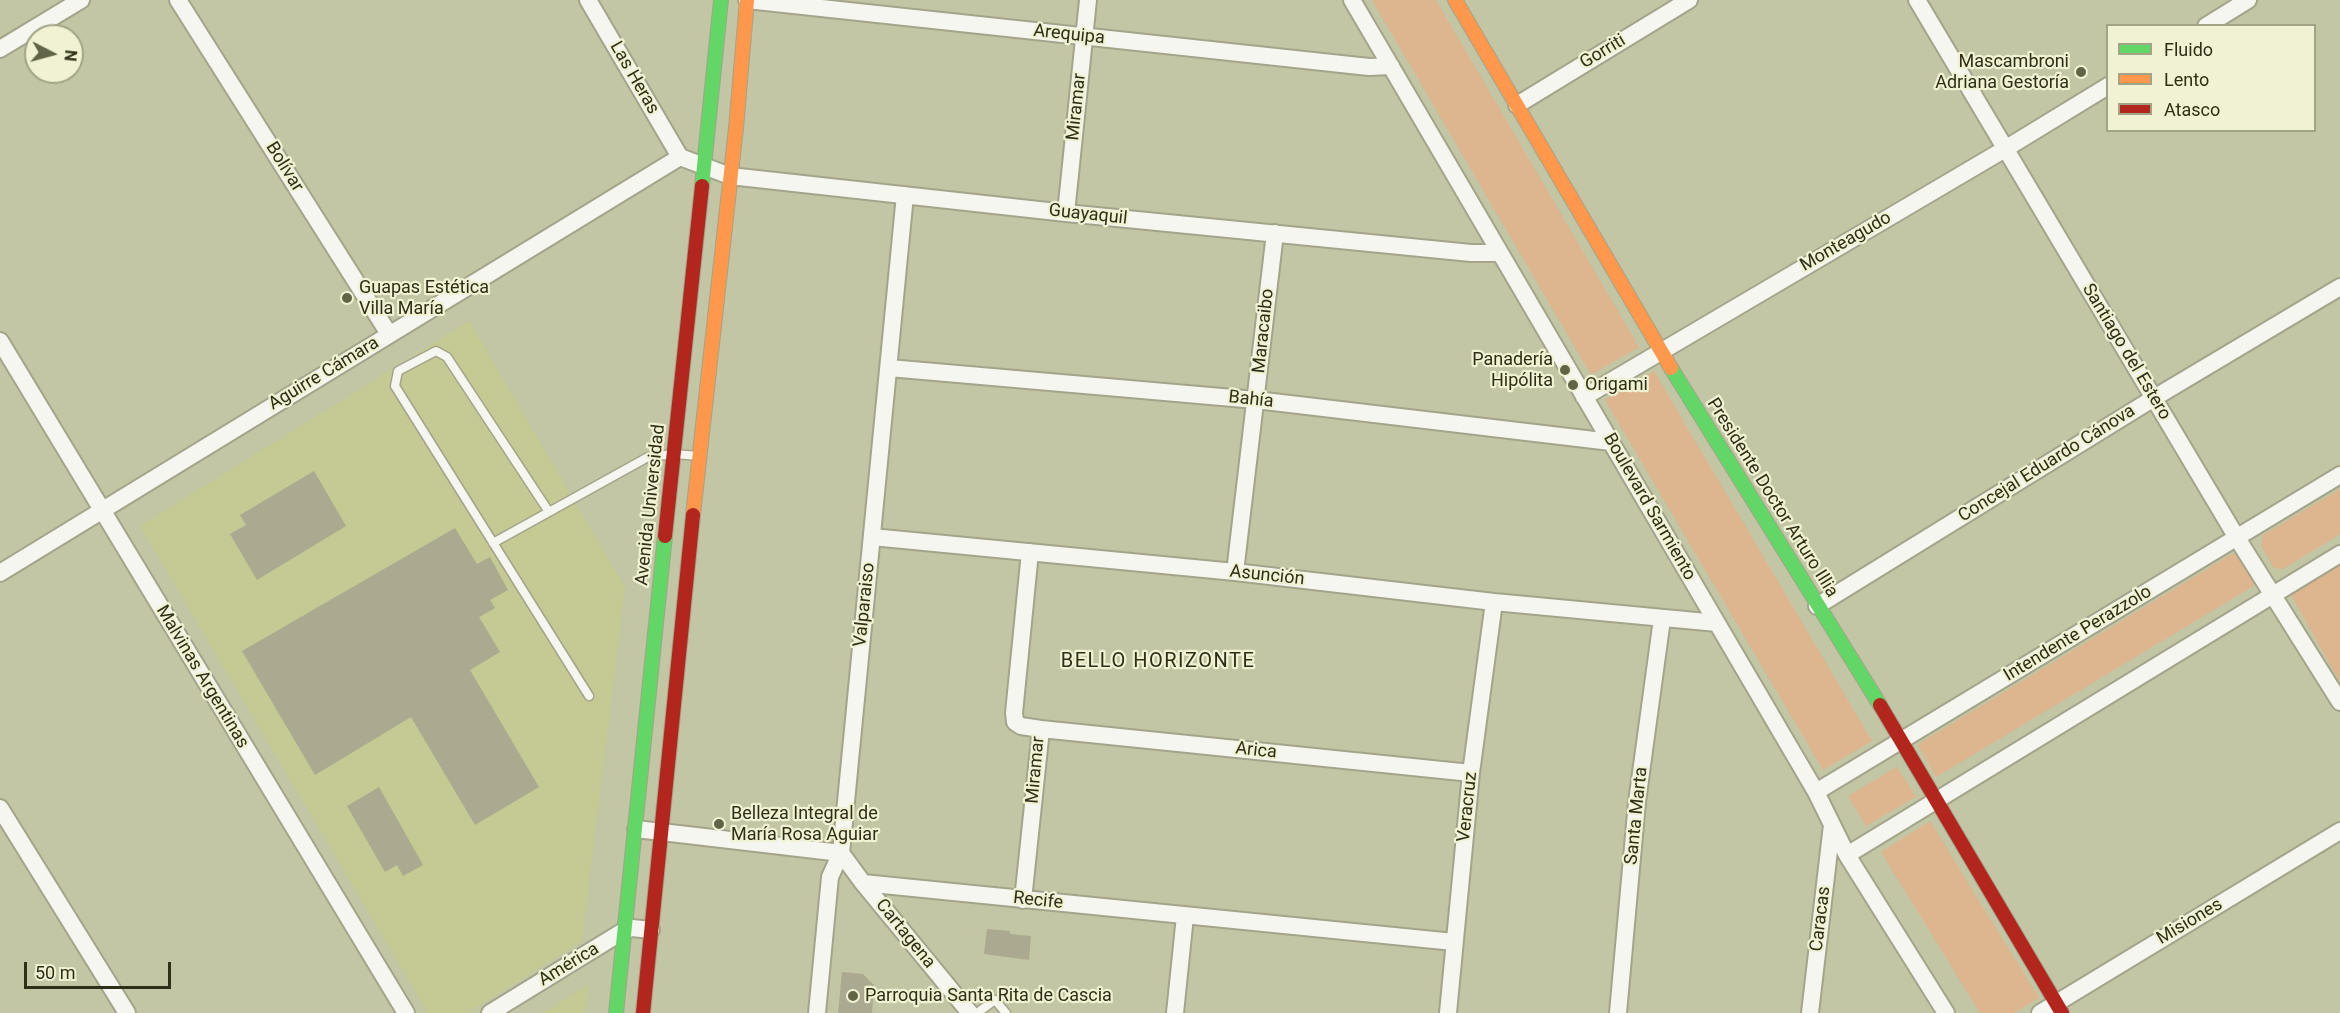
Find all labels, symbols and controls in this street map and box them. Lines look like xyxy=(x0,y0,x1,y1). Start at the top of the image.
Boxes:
street label: Arequipa xyxy=(1032,21,1106,49)
north arrow xyxy=(24,24,84,84)
legend xyxy=(2106,24,2316,132)
street label: Gorriti xyxy=(1576,30,1630,74)
street label: Las Heras xyxy=(605,38,663,118)
text: Fluido xyxy=(2164,39,2213,60)
text: N xyxy=(60,49,80,62)
place label: Mascambroni Adriana Gestoría xyxy=(1935,51,2069,94)
marker: Mascambroni Adriana Gestoría xyxy=(2074,65,2088,79)
text: Lento xyxy=(2164,69,2209,90)
street label: Miramar xyxy=(1063,72,1091,142)
text: Atasco xyxy=(2164,99,2220,120)
street label: Bolívar xyxy=(260,138,308,196)
street label: Guayaquil xyxy=(1048,200,1128,230)
street label: Monteagudo xyxy=(1797,207,1895,277)
place label: Guapas Estética Villa María xyxy=(359,277,489,320)
street label: Santiago del Estero xyxy=(2077,280,2175,424)
street label: Maracaibo xyxy=(1249,288,1279,374)
marker: Guapas Estética Villa María xyxy=(340,291,354,305)
street label: Aguirre Cámara xyxy=(265,333,383,415)
place label: Panadería Hipólita xyxy=(1472,349,1553,392)
marker: Panadería Hipólita xyxy=(1558,363,1572,377)
place label: Origami xyxy=(1585,374,1648,396)
marker: Origami xyxy=(1566,378,1580,392)
street label: Bahía xyxy=(1227,387,1275,413)
street label: Presidente Doctor Arturo Illia xyxy=(1702,394,1842,602)
street label: Concejal Eduardo Cánova xyxy=(1955,401,2139,527)
street label: Avenida Universidad xyxy=(632,423,670,587)
street label: Boulevard Sarmiento xyxy=(1598,430,1700,584)
street label: Asunción xyxy=(1229,561,1305,591)
street label: Valparaiso xyxy=(850,562,880,648)
street label: Intendente Perazzolo xyxy=(2000,581,2156,687)
street label: Malvinas Argentinas xyxy=(151,602,253,752)
district label: BELLO HORIZONTE xyxy=(1061,650,1255,674)
street label: Miramar xyxy=(1022,736,1050,804)
street label: Arica xyxy=(1234,738,1278,764)
street label: Santa Marta xyxy=(1621,766,1653,866)
street label: Veracruz xyxy=(1454,771,1482,843)
place label: Belleza Integral de María Rosa Aguiar xyxy=(731,803,878,846)
marker: Belleza Integral de María Rosa Aguiar xyxy=(712,817,726,831)
street label: Caracas xyxy=(1806,885,1836,953)
street label: Recife xyxy=(1012,888,1064,914)
street label: Misiones xyxy=(2153,894,2227,950)
street label: Cartagena xyxy=(870,895,940,973)
street label: América xyxy=(535,939,603,991)
scale bar xyxy=(27,950,174,988)
text: 50 m xyxy=(35,962,75,983)
place label: Parroquia Santa Rita de Cascia xyxy=(865,985,1112,1007)
marker: Parroquia Santa Rita de Cascia xyxy=(846,989,860,1003)

